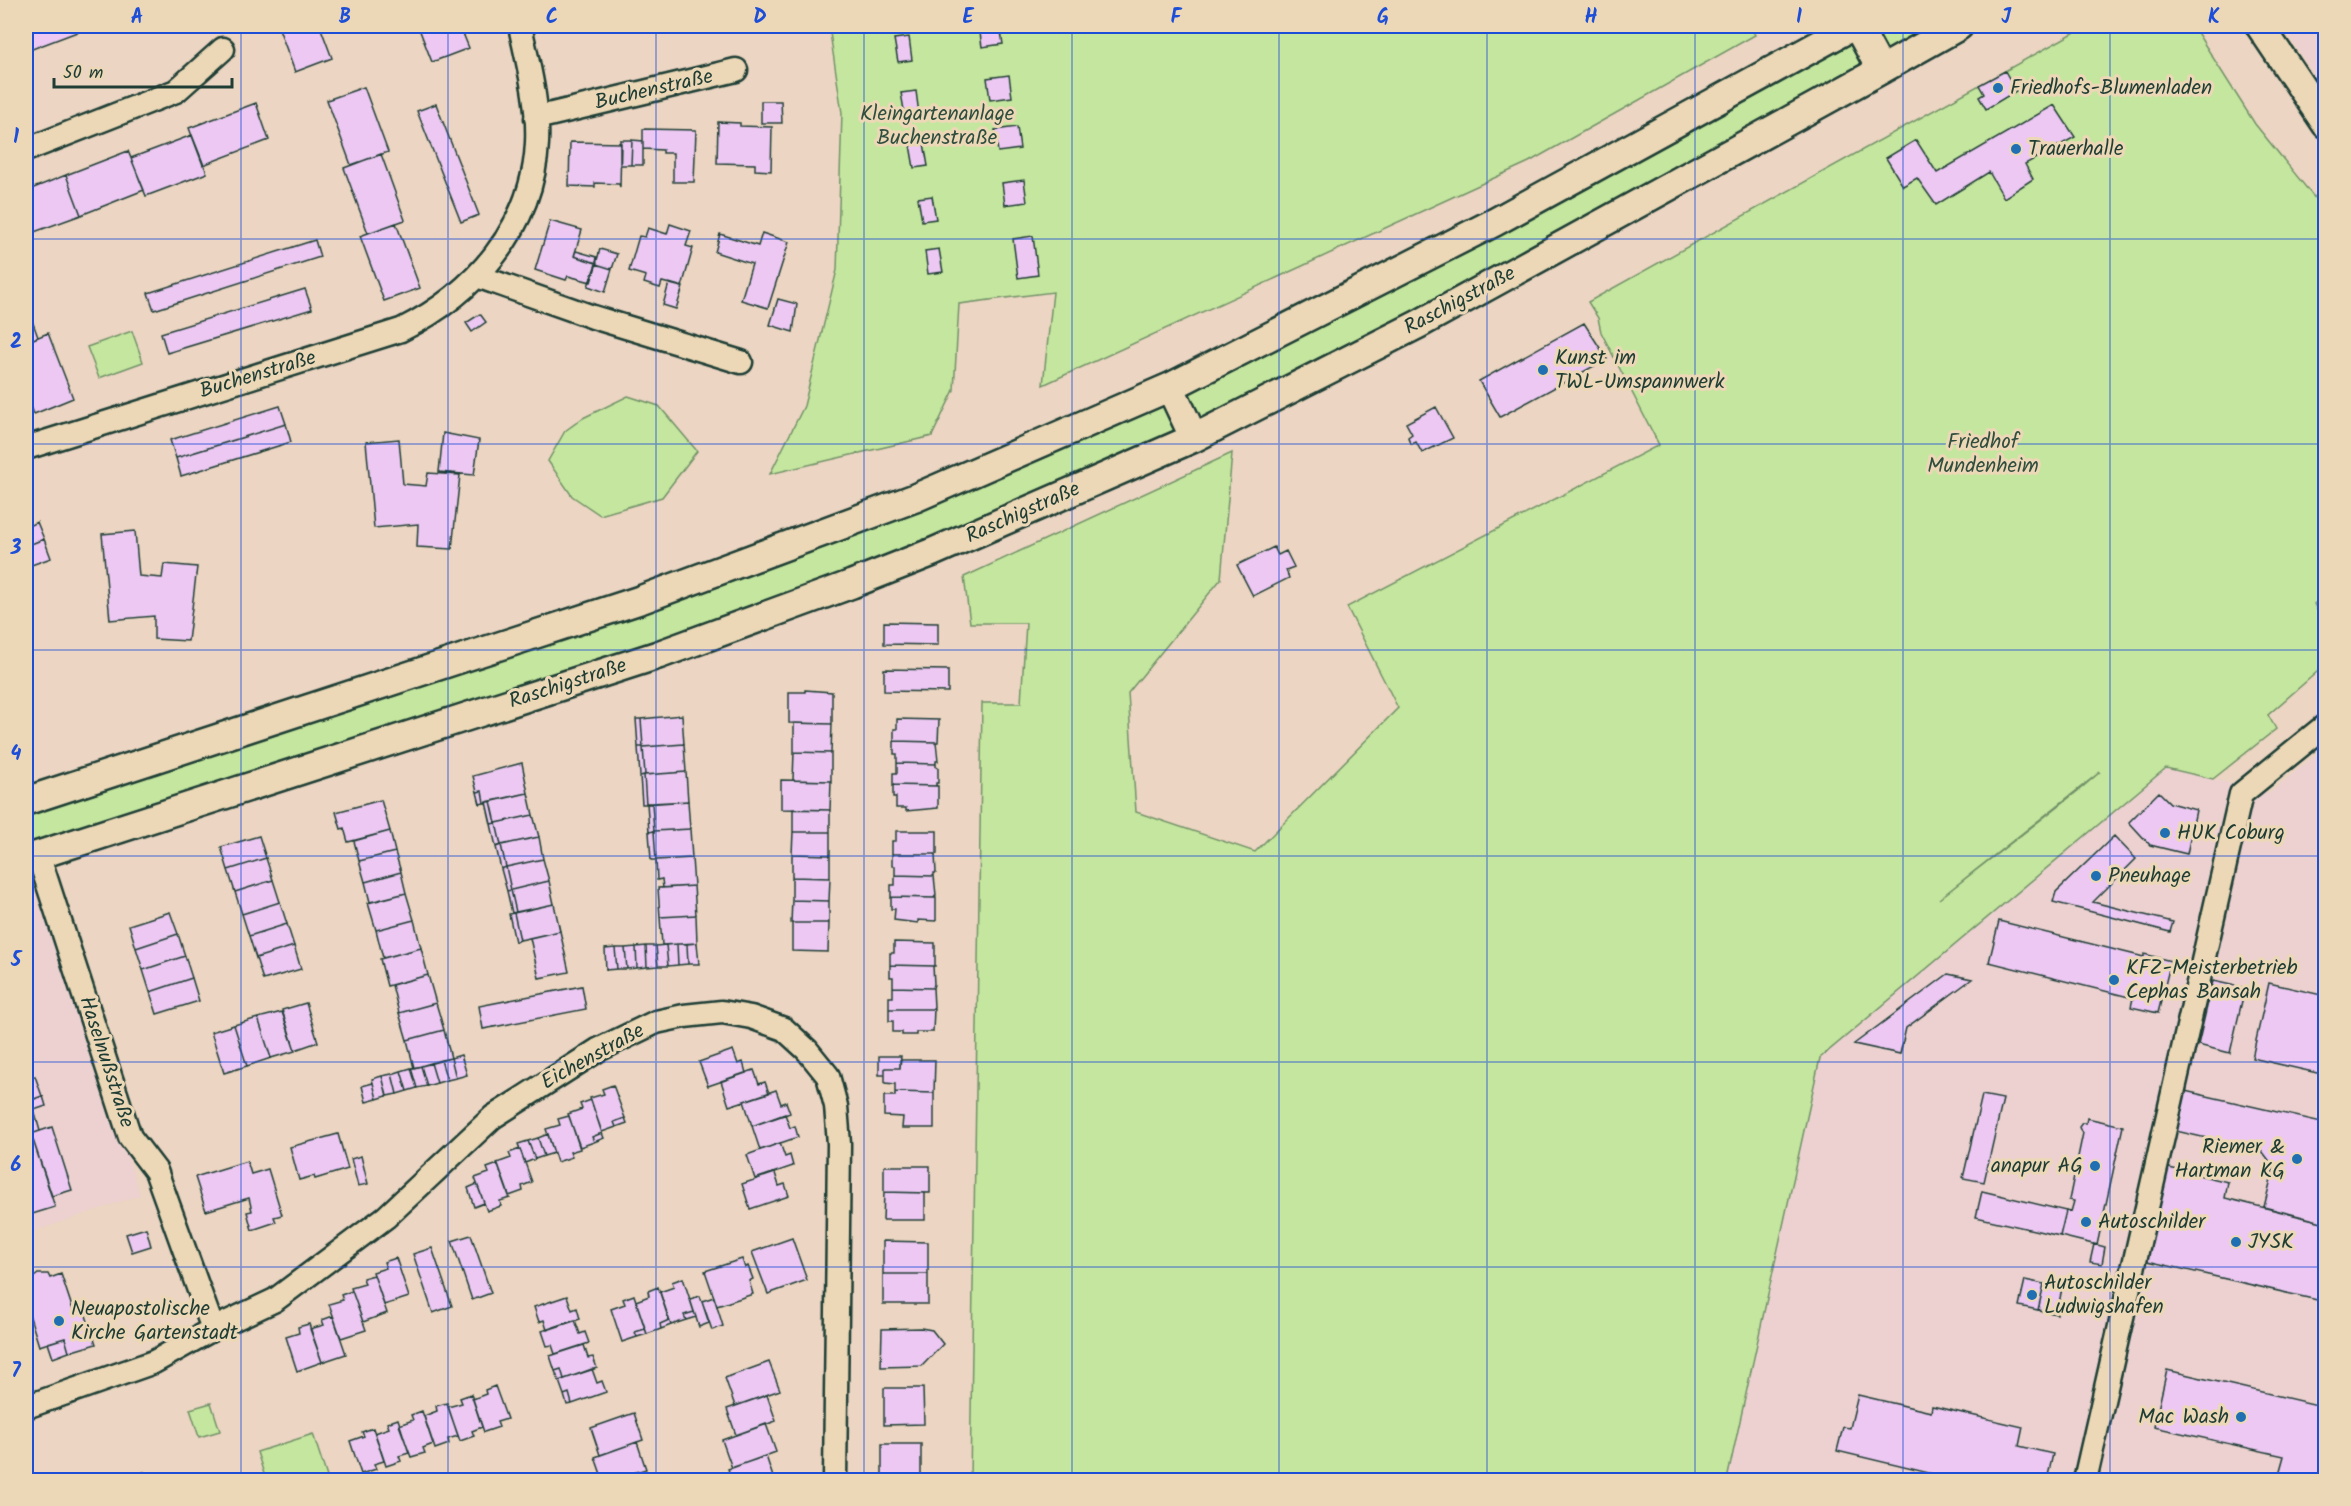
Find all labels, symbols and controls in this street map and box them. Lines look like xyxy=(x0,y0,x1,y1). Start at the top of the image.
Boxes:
text: A xyxy=(131,2,143,34)
text: B xyxy=(339,2,351,34)
text: C xyxy=(546,2,558,34)
text: D xyxy=(753,2,767,34)
text: E xyxy=(962,2,974,34)
text: F xyxy=(1171,2,1183,34)
text: G xyxy=(1377,2,1389,34)
text: H xyxy=(1584,2,1598,34)
text: I xyxy=(1796,2,1802,34)
text: J xyxy=(2001,2,2012,34)
text: K xyxy=(2208,2,2220,34)
scale bar xyxy=(54,51,232,89)
text: 50 m xyxy=(63,59,103,88)
street label: Buchenstraße xyxy=(592,60,717,120)
place label: Friedhofs-Blumenladen xyxy=(2010,72,2212,105)
marker: Friedhofs-Blumenladen xyxy=(1991,81,2005,95)
park label: Kleingartenanlage Buchenstraße xyxy=(860,98,1015,155)
text: 1 xyxy=(13,122,19,154)
place label: Trauerhalle xyxy=(2028,133,2124,166)
marker: Trauerhalle xyxy=(2009,142,2023,156)
street label: Raschigstraße xyxy=(1398,257,1522,344)
text: 2 xyxy=(10,327,22,359)
street label: Buchenstraße xyxy=(196,341,321,408)
place label: Kunst im TWL-Umspannwerk xyxy=(1555,342,1725,399)
marker: Kunst im TWL-Umspannwerk xyxy=(1536,363,1550,377)
park label: Friedhof Mundenheim xyxy=(1927,426,2039,483)
street label: Raschigstraße xyxy=(960,473,1086,553)
text: 3 xyxy=(10,533,22,565)
street label: Raschigstraße xyxy=(505,649,632,719)
text: 4 xyxy=(11,739,22,771)
place label: HUK Coburg xyxy=(2177,817,2285,850)
marker: HUK Coburg xyxy=(2158,826,2172,840)
place label: Pneuhage xyxy=(2108,860,2191,893)
marker: Pneuhage xyxy=(2089,869,2103,883)
text: 5 xyxy=(10,945,23,977)
place label: KFZ-Meisterbetrieb Cephas Bansah xyxy=(2126,952,2298,1009)
marker: KFZ-Meisterbetrieb Cephas Bansah xyxy=(2107,973,2121,987)
street label: Haselnußstraße xyxy=(69,992,143,1133)
street label: Eichenstraße xyxy=(535,1015,651,1099)
place label: Riemer & Hartman KG xyxy=(2175,1131,2285,1188)
text: 6 xyxy=(11,1150,22,1182)
place label: anapur AG xyxy=(1991,1150,2083,1183)
marker: Riemer & Hartman KG xyxy=(2290,1152,2304,1166)
marker: anapur AG xyxy=(2088,1159,2102,1173)
place label: Autoschilder xyxy=(2098,1206,2206,1239)
marker: Autoschilder xyxy=(2079,1215,2093,1229)
place label: JYSK xyxy=(2248,1226,2294,1259)
marker: JYSK xyxy=(2229,1235,2243,1249)
place label: Autoschilder Ludwigshafen xyxy=(2044,1267,2164,1324)
marker: Autoschilder Ludwigshafen xyxy=(2025,1288,2039,1302)
place label: Neuapostolische Kirche Gartenstadt xyxy=(71,1293,239,1350)
marker: Neuapostolische Kirche Gartenstadt xyxy=(52,1314,66,1328)
text: 7 xyxy=(11,1356,21,1388)
place label: Mac Wash xyxy=(2138,1401,2229,1434)
marker: Mac Wash xyxy=(2234,1410,2248,1424)

